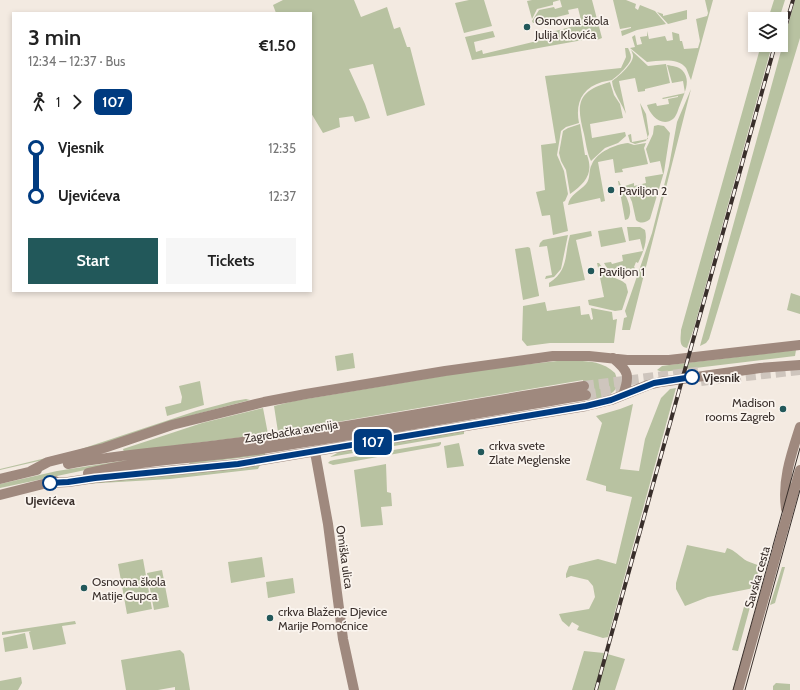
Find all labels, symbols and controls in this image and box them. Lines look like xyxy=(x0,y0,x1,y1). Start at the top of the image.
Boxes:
map controls xyxy=(748,12,788,52)
button: layers xyxy=(748,12,788,52)
place label: Osnovna škola Julija Klovića xyxy=(534,13,609,42)
marker: Osnovna škola Julija Klovića xyxy=(522,22,532,32)
text: 3 min xyxy=(28,24,81,51)
text: €1.50 xyxy=(259,37,296,55)
text: 12:34 – 12:37 · Bus xyxy=(28,53,125,69)
icon: walk xyxy=(28,91,50,113)
icon: forward xyxy=(66,91,88,113)
text: 107 xyxy=(102,93,124,111)
text: 1 xyxy=(56,94,60,110)
text: Vjesnik xyxy=(58,139,104,157)
text: 12:35 xyxy=(268,140,296,156)
place label: Paviljon 2 xyxy=(619,183,667,198)
marker: Paviljon 2 xyxy=(606,185,616,195)
text: Ujevićeva xyxy=(58,187,120,205)
text: 12:37 xyxy=(269,188,296,204)
button: Start xyxy=(28,238,158,284)
button: Tickets xyxy=(166,238,296,284)
place label: Paviljon 1 xyxy=(599,264,645,279)
marker: Paviljon 1 xyxy=(586,266,596,276)
marker: Vjesnik xyxy=(684,369,700,385)
place label: Vjesnik xyxy=(703,370,740,385)
place label: Madison rooms Zagreb xyxy=(705,395,775,424)
marker: Madison rooms Zagreb xyxy=(778,404,788,414)
street label: Zagrebačka avenija xyxy=(243,416,339,446)
line badge: 107 xyxy=(350,429,396,455)
text: 107 xyxy=(362,433,384,451)
place label: crkva svete Zlate Meglenske xyxy=(489,438,570,467)
marker: crkva svete Zlate Meglenske xyxy=(476,447,486,457)
marker: Ujevićeva xyxy=(42,475,58,491)
place label: Ujevićeva xyxy=(25,493,75,508)
street label: Omiška ulica xyxy=(333,524,357,590)
street label: Savska cesta xyxy=(741,544,773,610)
place label: Osnovna škola Matije Gupca xyxy=(92,574,166,603)
marker: Osnovna škola Matije Gupca xyxy=(79,583,89,593)
place label: crkva Blažene Djevice Marije Pomoćnice xyxy=(278,604,387,633)
marker: crkva Blažene Djevice Marije Pomoćnice xyxy=(265,613,275,623)

